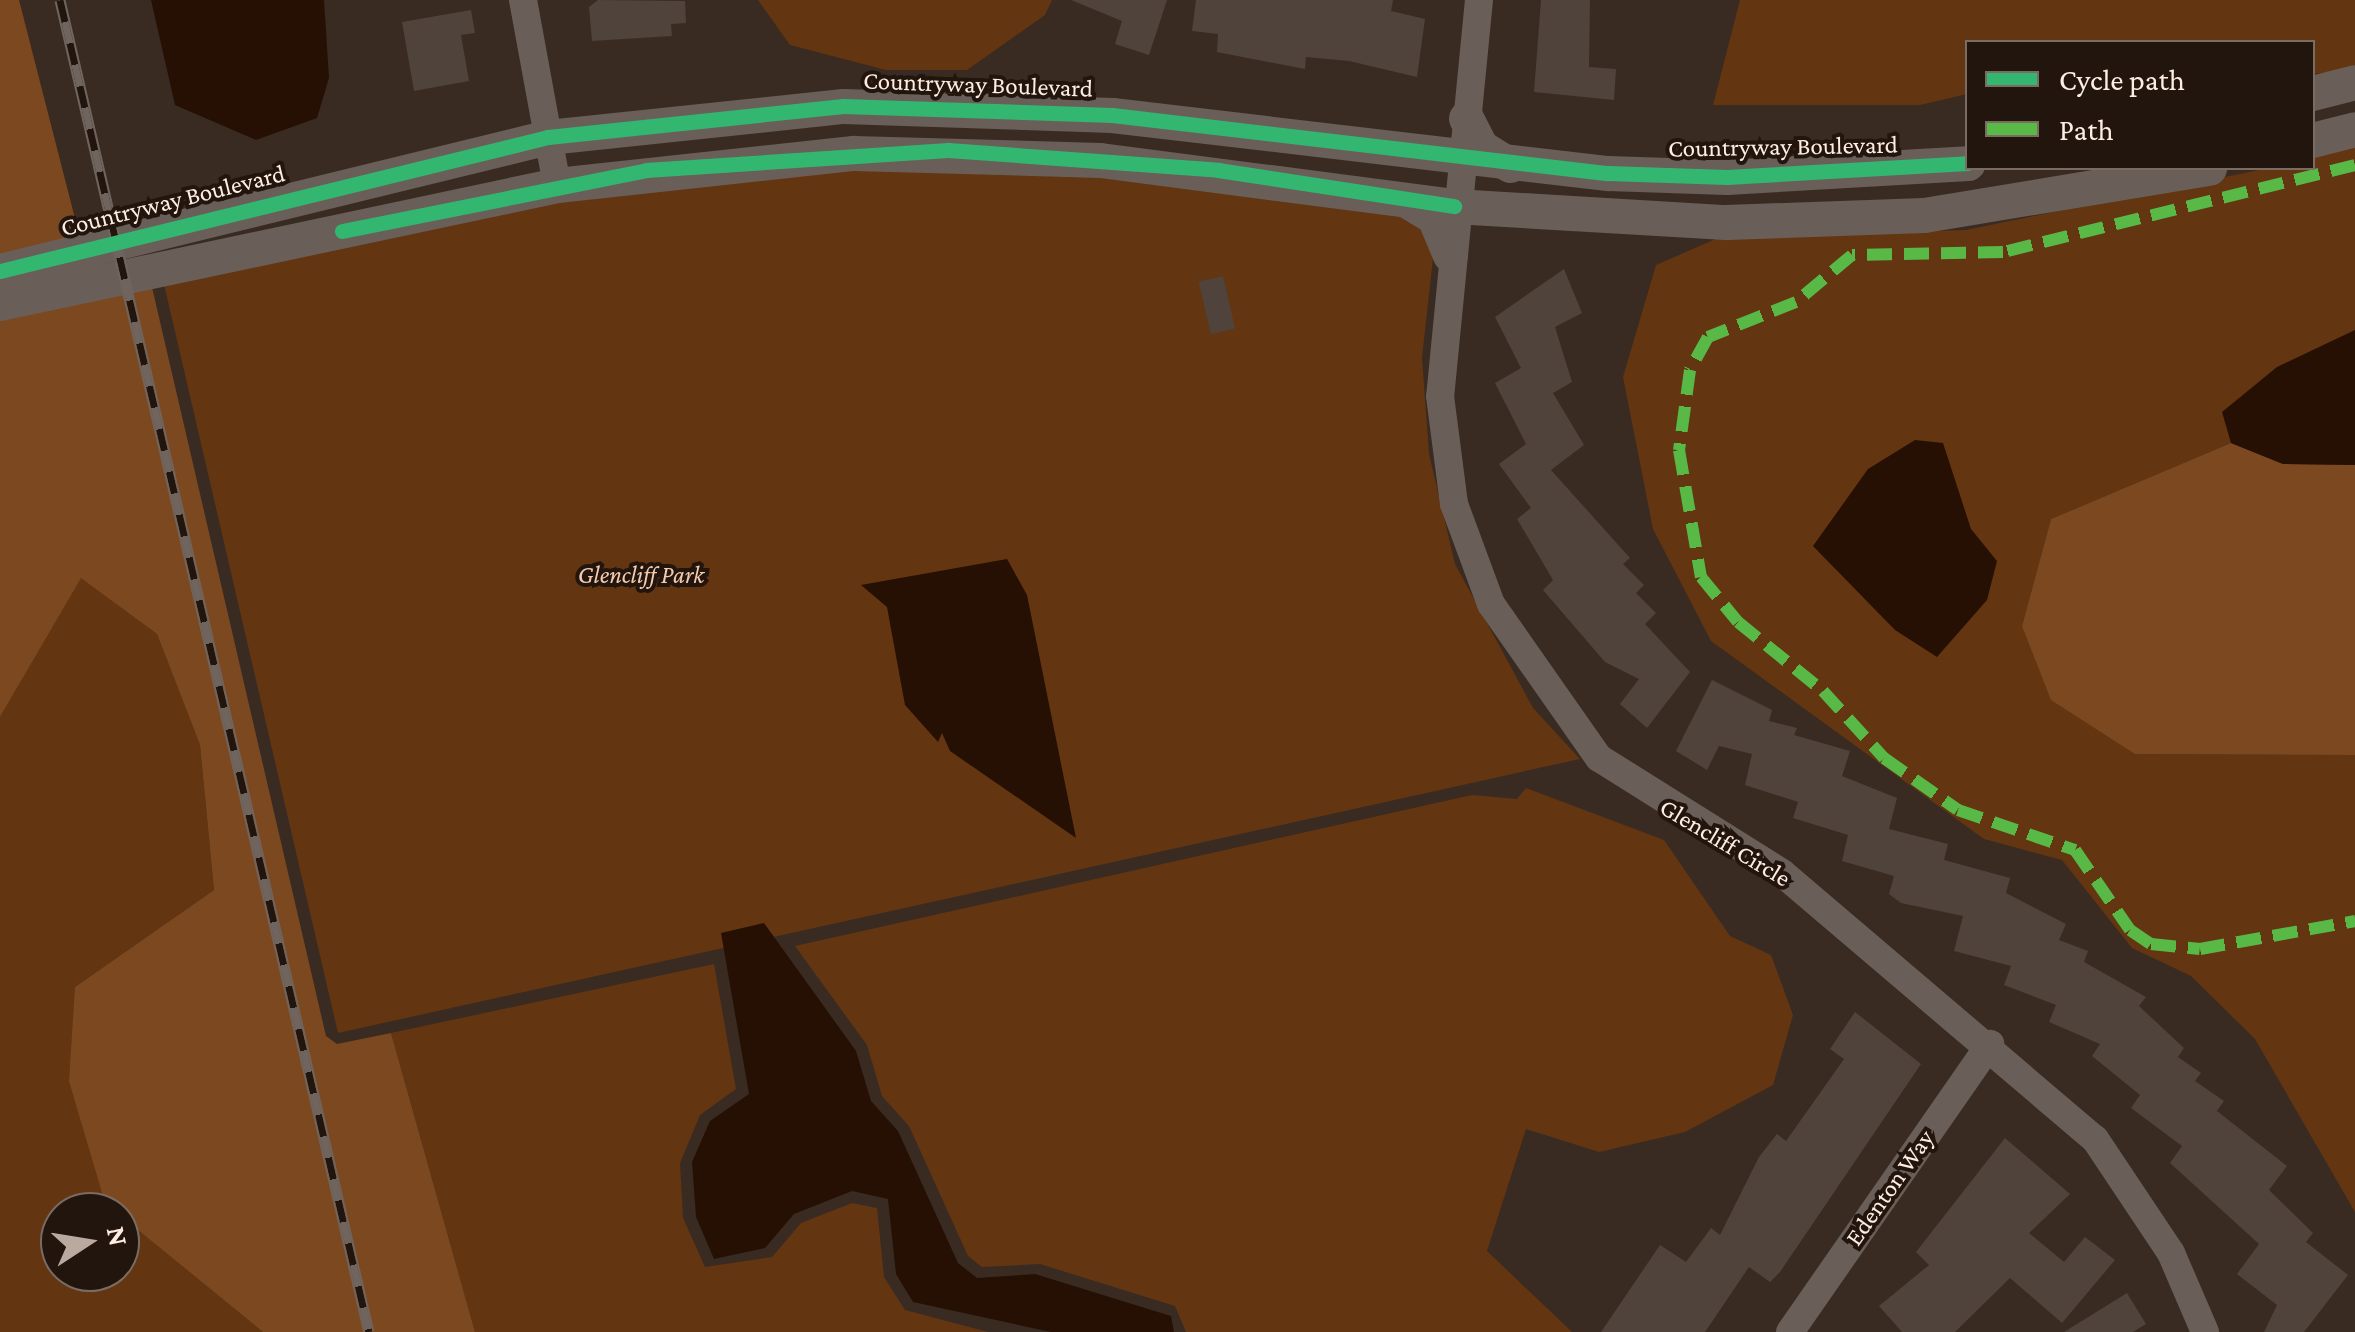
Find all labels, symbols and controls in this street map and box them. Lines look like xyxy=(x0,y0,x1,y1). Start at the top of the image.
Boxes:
legend xyxy=(1965,40,2315,170)
text: Cycle path xyxy=(2059,63,2185,96)
street label: Countryway Boulevard xyxy=(863,66,1093,104)
text: Path xyxy=(2059,113,2114,146)
street label: Countryway Boulevard xyxy=(1668,130,1898,164)
street label: Countryway Boulevard xyxy=(58,159,288,243)
park label: Glencliff Park xyxy=(578,560,704,590)
street label: Glencliff Circle xyxy=(1654,792,1796,894)
street label: Edenton Way xyxy=(1839,1124,1941,1252)
north arrow xyxy=(40,1192,140,1292)
text: N xyxy=(101,1224,135,1249)

